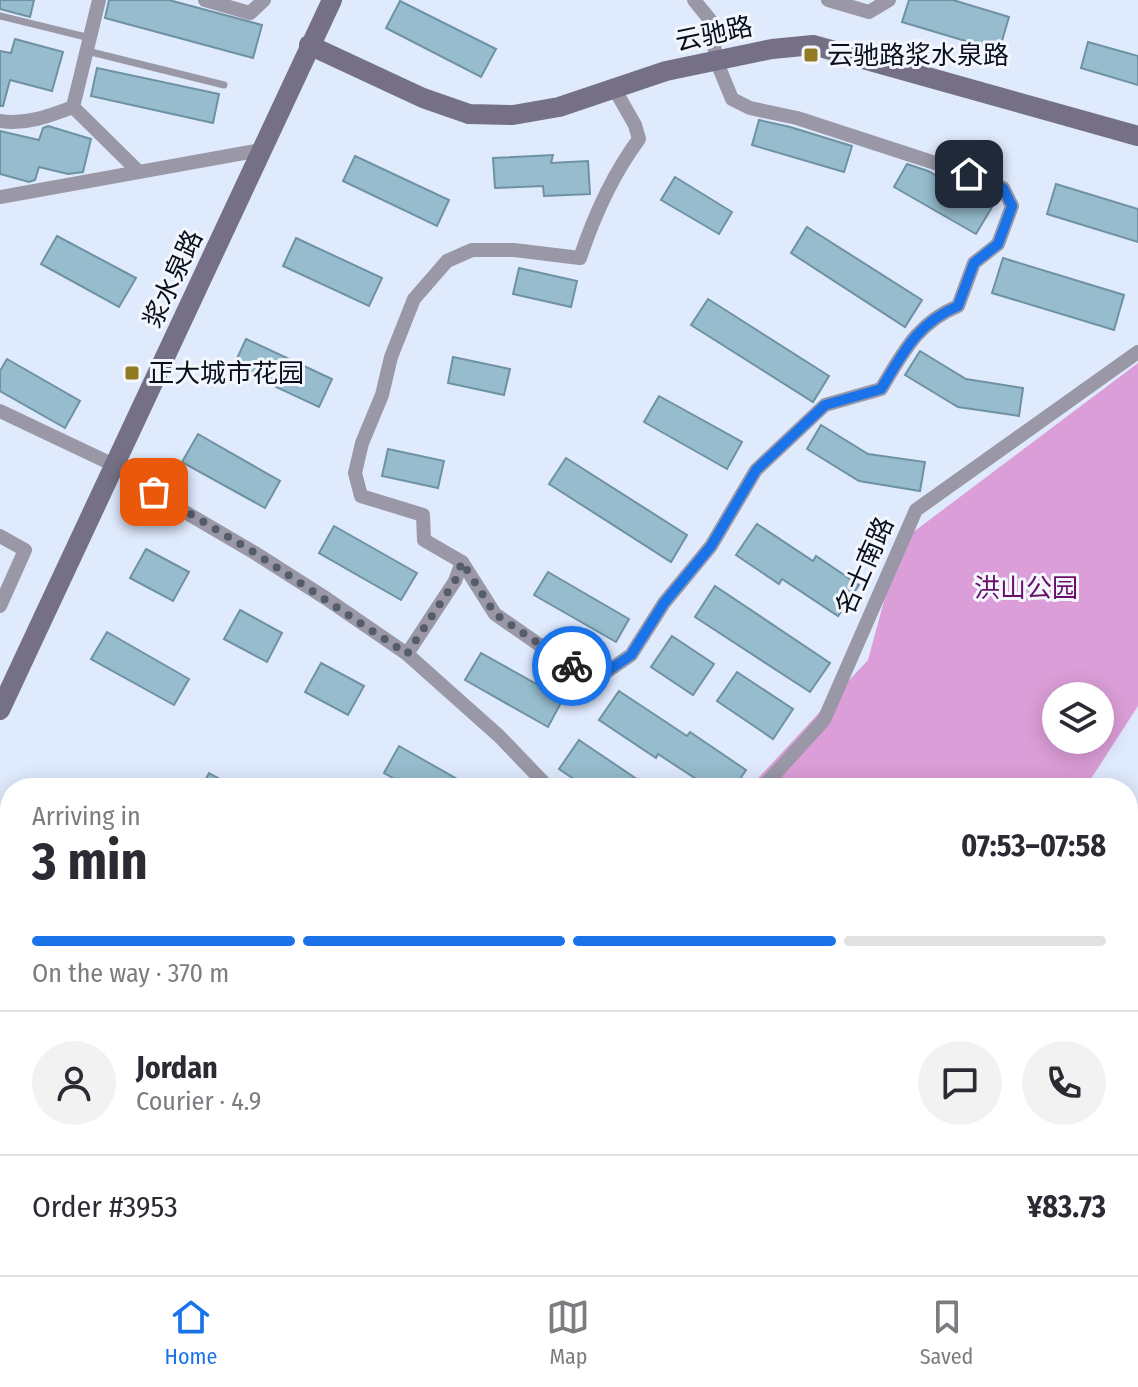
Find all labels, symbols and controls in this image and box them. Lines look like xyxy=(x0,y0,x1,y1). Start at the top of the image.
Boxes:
street label: 云驰路 xyxy=(673,11,755,57)
place label: 云驰路浆水泉路 xyxy=(827,40,1009,71)
marker: 云驰路浆水泉路 xyxy=(802,46,820,64)
pin xyxy=(935,140,1003,208)
icon: home xyxy=(947,152,991,196)
street label: 浆水泉路 xyxy=(137,225,209,333)
place label: 正大城市花园 xyxy=(148,358,304,389)
marker: 正大城市花园 xyxy=(123,364,141,382)
pin xyxy=(120,458,188,526)
icon: bag xyxy=(132,470,176,514)
street label: 名士南路 xyxy=(830,512,900,620)
park label: 洪山公园 xyxy=(974,573,1078,604)
courier xyxy=(532,626,612,706)
icon: bike xyxy=(550,644,594,688)
map controls xyxy=(1042,682,1114,754)
button: layers xyxy=(1042,682,1114,754)
text: Arriving in xyxy=(32,801,141,832)
text: 07:53–07:58 xyxy=(961,828,1106,864)
text: 3 min xyxy=(32,830,148,893)
text: On the way · 370 m xyxy=(32,958,229,989)
button: person xyxy=(32,1041,116,1125)
button: chat xyxy=(918,1041,1002,1125)
button: phone xyxy=(1022,1041,1106,1125)
text: Jordan xyxy=(136,1050,218,1086)
text: Courier · 4.9 xyxy=(136,1086,261,1117)
text: Order #3953 xyxy=(32,1189,178,1225)
text: ¥83.73 xyxy=(1027,1189,1106,1225)
tab: Home xyxy=(165,1295,217,1370)
tab: Map xyxy=(546,1295,590,1370)
tab: Saved xyxy=(920,1295,973,1370)

